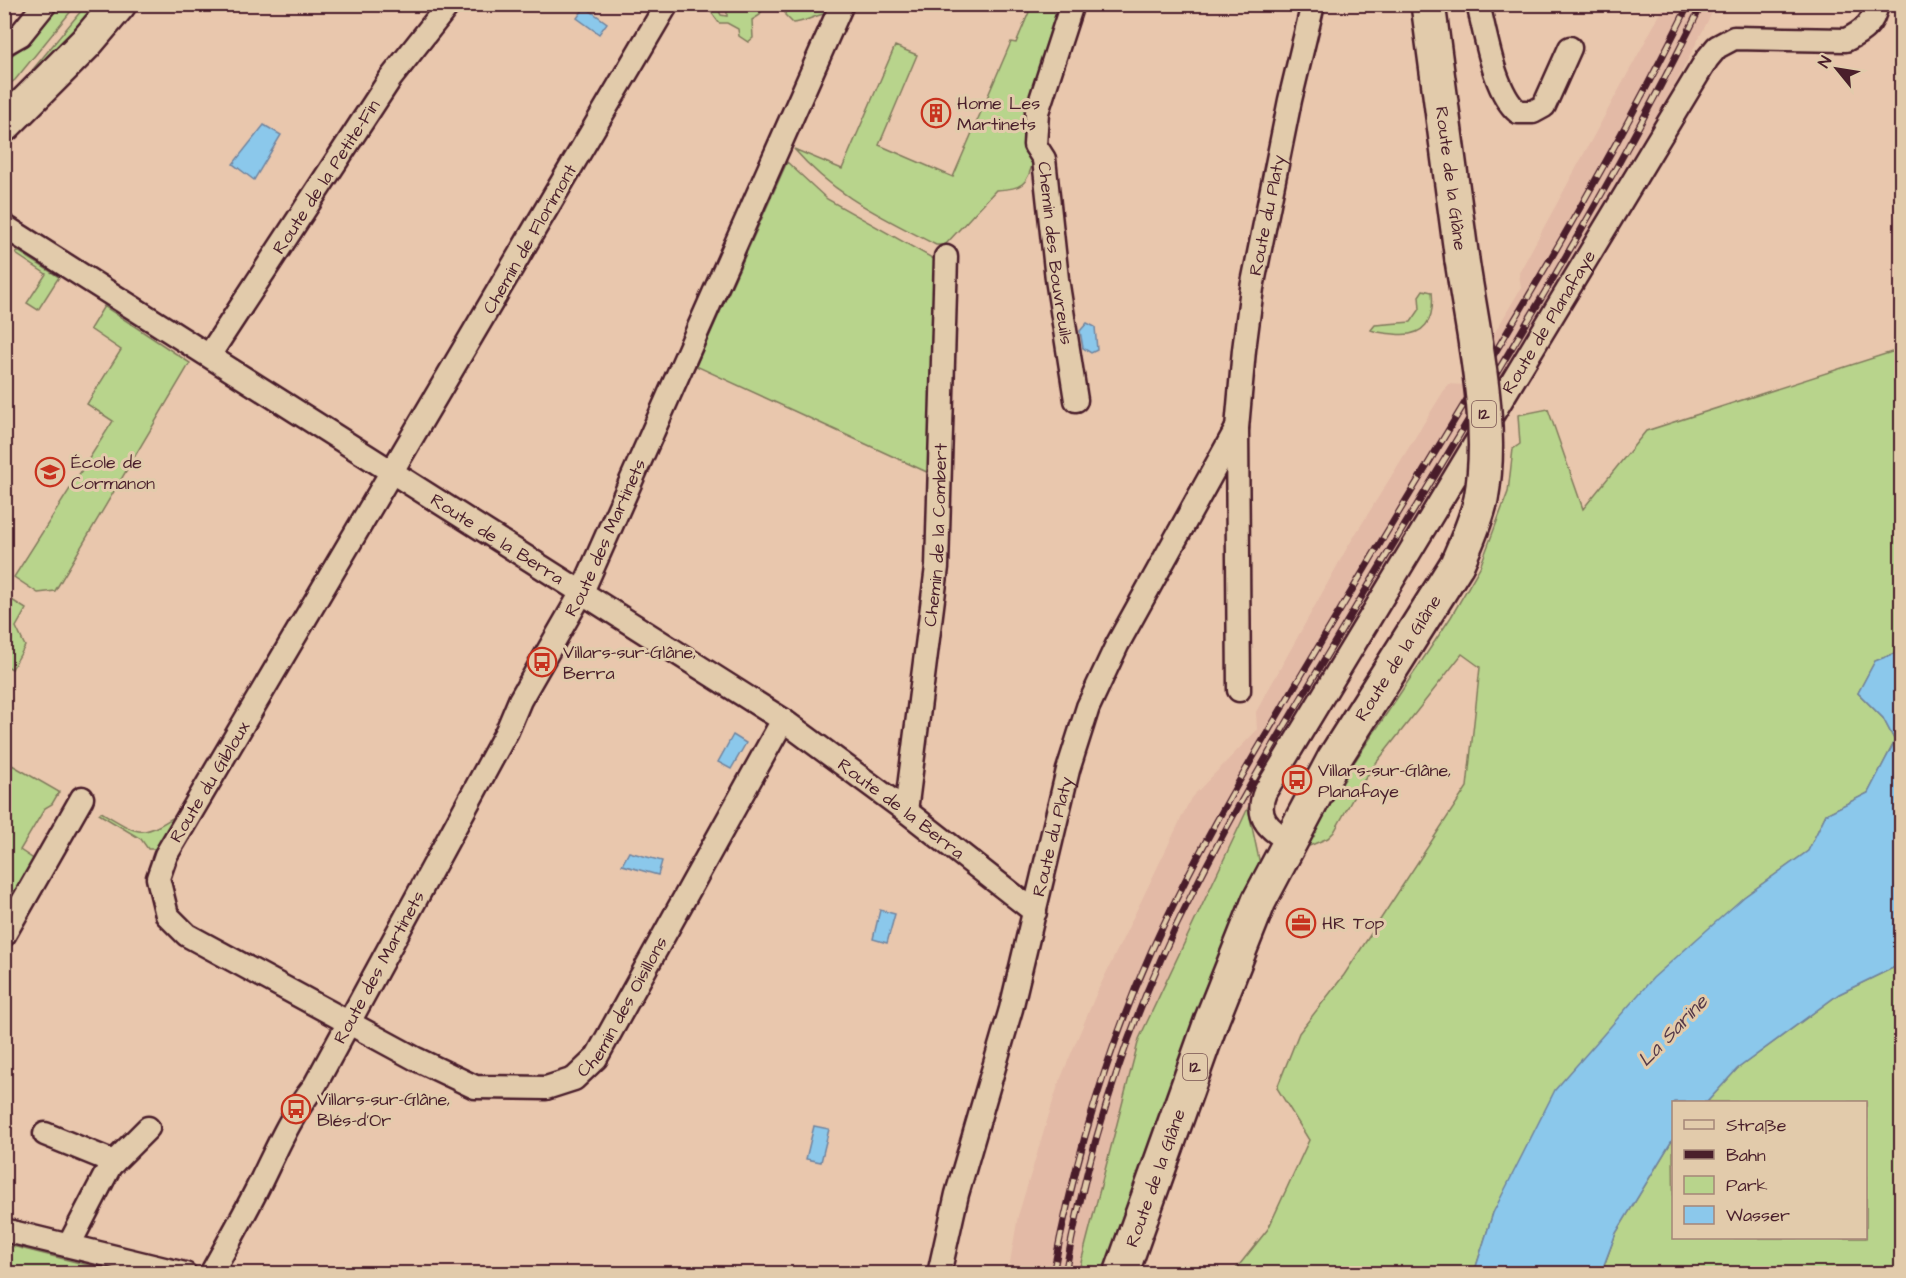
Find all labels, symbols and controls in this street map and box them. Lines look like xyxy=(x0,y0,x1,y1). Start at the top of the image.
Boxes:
north arrow xyxy=(1807,39,1867,99)
text: N xyxy=(1813,52,1837,72)
place label: Home Les Martinets xyxy=(957,91,1040,137)
street label: Route de la Petite-Fin xyxy=(266,95,386,259)
building icon: Home Les Martinets xyxy=(920,97,952,129)
street label: Route de la Glâne xyxy=(1429,105,1473,252)
street label: Route du Platy xyxy=(1242,153,1292,278)
street label: Chemin de Florimont xyxy=(477,159,583,318)
street label: Chemin des Bouvreuils xyxy=(1032,160,1080,346)
street label: Route de Planafaye xyxy=(1496,245,1602,398)
road number: 12 xyxy=(1472,401,1496,427)
street label: Chemin de la Combert xyxy=(917,442,953,628)
place label: École de Cormanon xyxy=(71,450,155,496)
street label: Route des Martinets xyxy=(558,455,652,621)
school or university icon: École de Cormanon xyxy=(34,456,66,488)
street label: Route de la Berra xyxy=(426,487,569,590)
street label: Route de la Glâne xyxy=(1349,590,1447,726)
place label: Villars-sur-Glâne, Berra xyxy=(563,640,696,686)
bus stop icon: Villars-sur-Glâne, Berra xyxy=(526,646,558,678)
street label: Route du Gibloux xyxy=(164,716,256,847)
street label: Route de la Berra xyxy=(833,752,970,865)
place label: Villars-sur-Glâne, Planafaye xyxy=(1318,758,1451,805)
bus stop icon: Villars-sur-Glâne, Planafaye xyxy=(1281,764,1313,796)
street label: Route du Platy xyxy=(1026,774,1080,899)
street label: Route des Martinets xyxy=(327,886,431,1048)
office icon: HR Top xyxy=(1285,907,1317,939)
place label: HR Top xyxy=(1322,911,1384,936)
street label: Chemin des Oisillons xyxy=(571,932,673,1083)
water label: La Sarine xyxy=(1632,988,1715,1073)
road number: 12 xyxy=(1183,1054,1207,1080)
place label: Villars-sur-Glâne, Blés-d'Or xyxy=(317,1087,450,1133)
bus stop icon: Villars-sur-Glâne, Blés-d'Or xyxy=(280,1093,312,1125)
legend xyxy=(1672,1101,1867,1239)
street label: Route de la Glâne xyxy=(1119,1105,1192,1250)
text: Straße xyxy=(1726,1113,1787,1138)
text: Bahn xyxy=(1726,1143,1766,1168)
text: Park xyxy=(1726,1173,1768,1198)
text: Wasser xyxy=(1726,1203,1790,1228)

